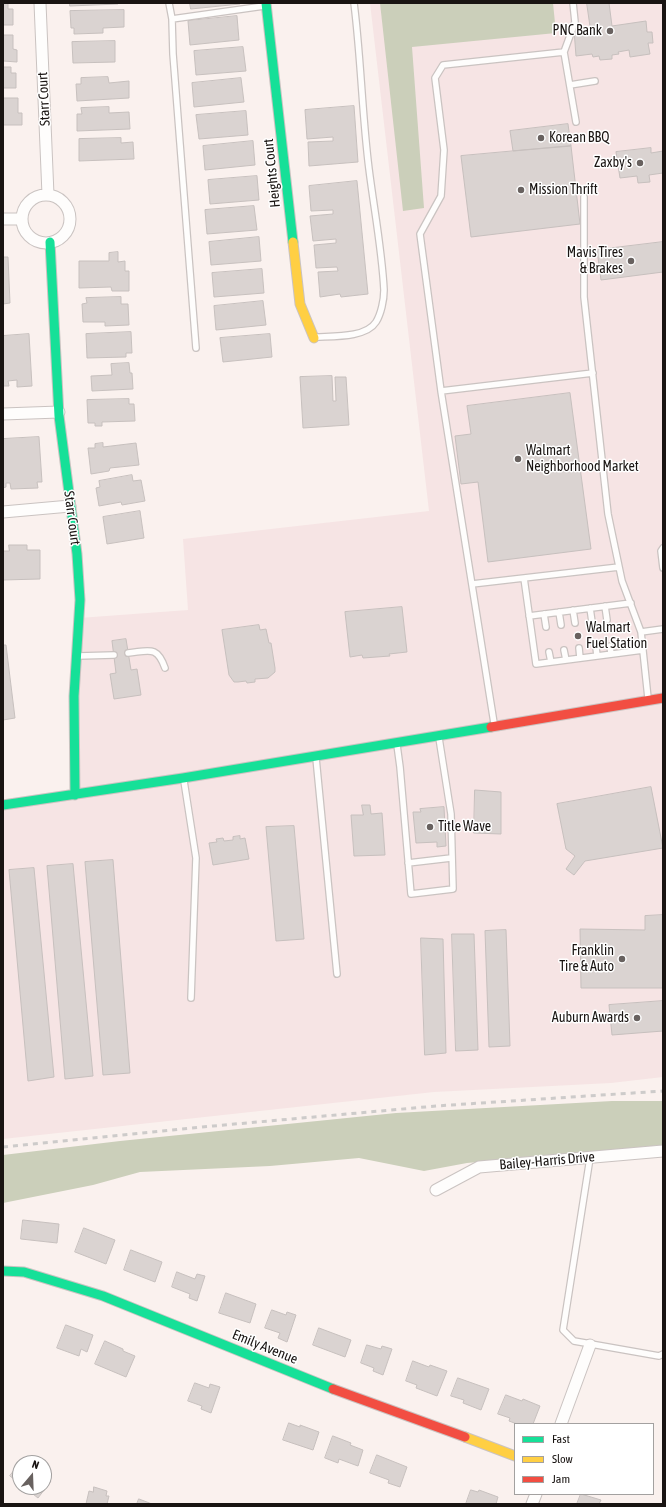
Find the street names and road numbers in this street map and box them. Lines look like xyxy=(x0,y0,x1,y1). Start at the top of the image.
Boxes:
street label: Starr Court xyxy=(34,71,54,127)
street label: Heights Court xyxy=(260,138,284,208)
street label: Starr Court xyxy=(60,490,84,546)
street label: Bailey-Harris Drive xyxy=(499,1148,595,1174)
street label: Emily Avenue xyxy=(230,1326,300,1368)

